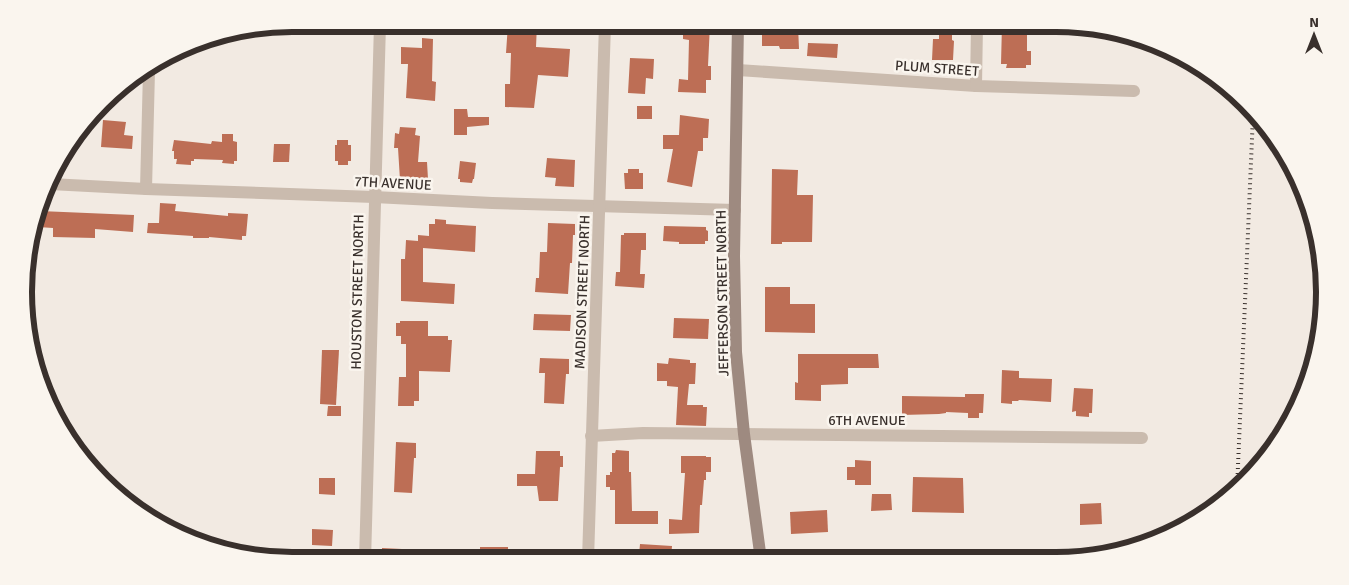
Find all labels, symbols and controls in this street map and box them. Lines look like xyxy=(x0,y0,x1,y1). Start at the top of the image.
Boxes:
north arrow xyxy=(1289,10,1339,60)
text: N xyxy=(1309,14,1319,31)
street label: PLUM STREET xyxy=(894,57,980,80)
street label: 7TH AVENUE xyxy=(354,173,432,194)
street label: JEFFERSON STREET NORTH xyxy=(713,210,732,376)
street label: HOUSTON STREET NORTH xyxy=(348,214,367,370)
street label: MADISON STREET NORTH xyxy=(571,215,594,369)
street label: 6TH AVENUE xyxy=(828,412,906,429)

